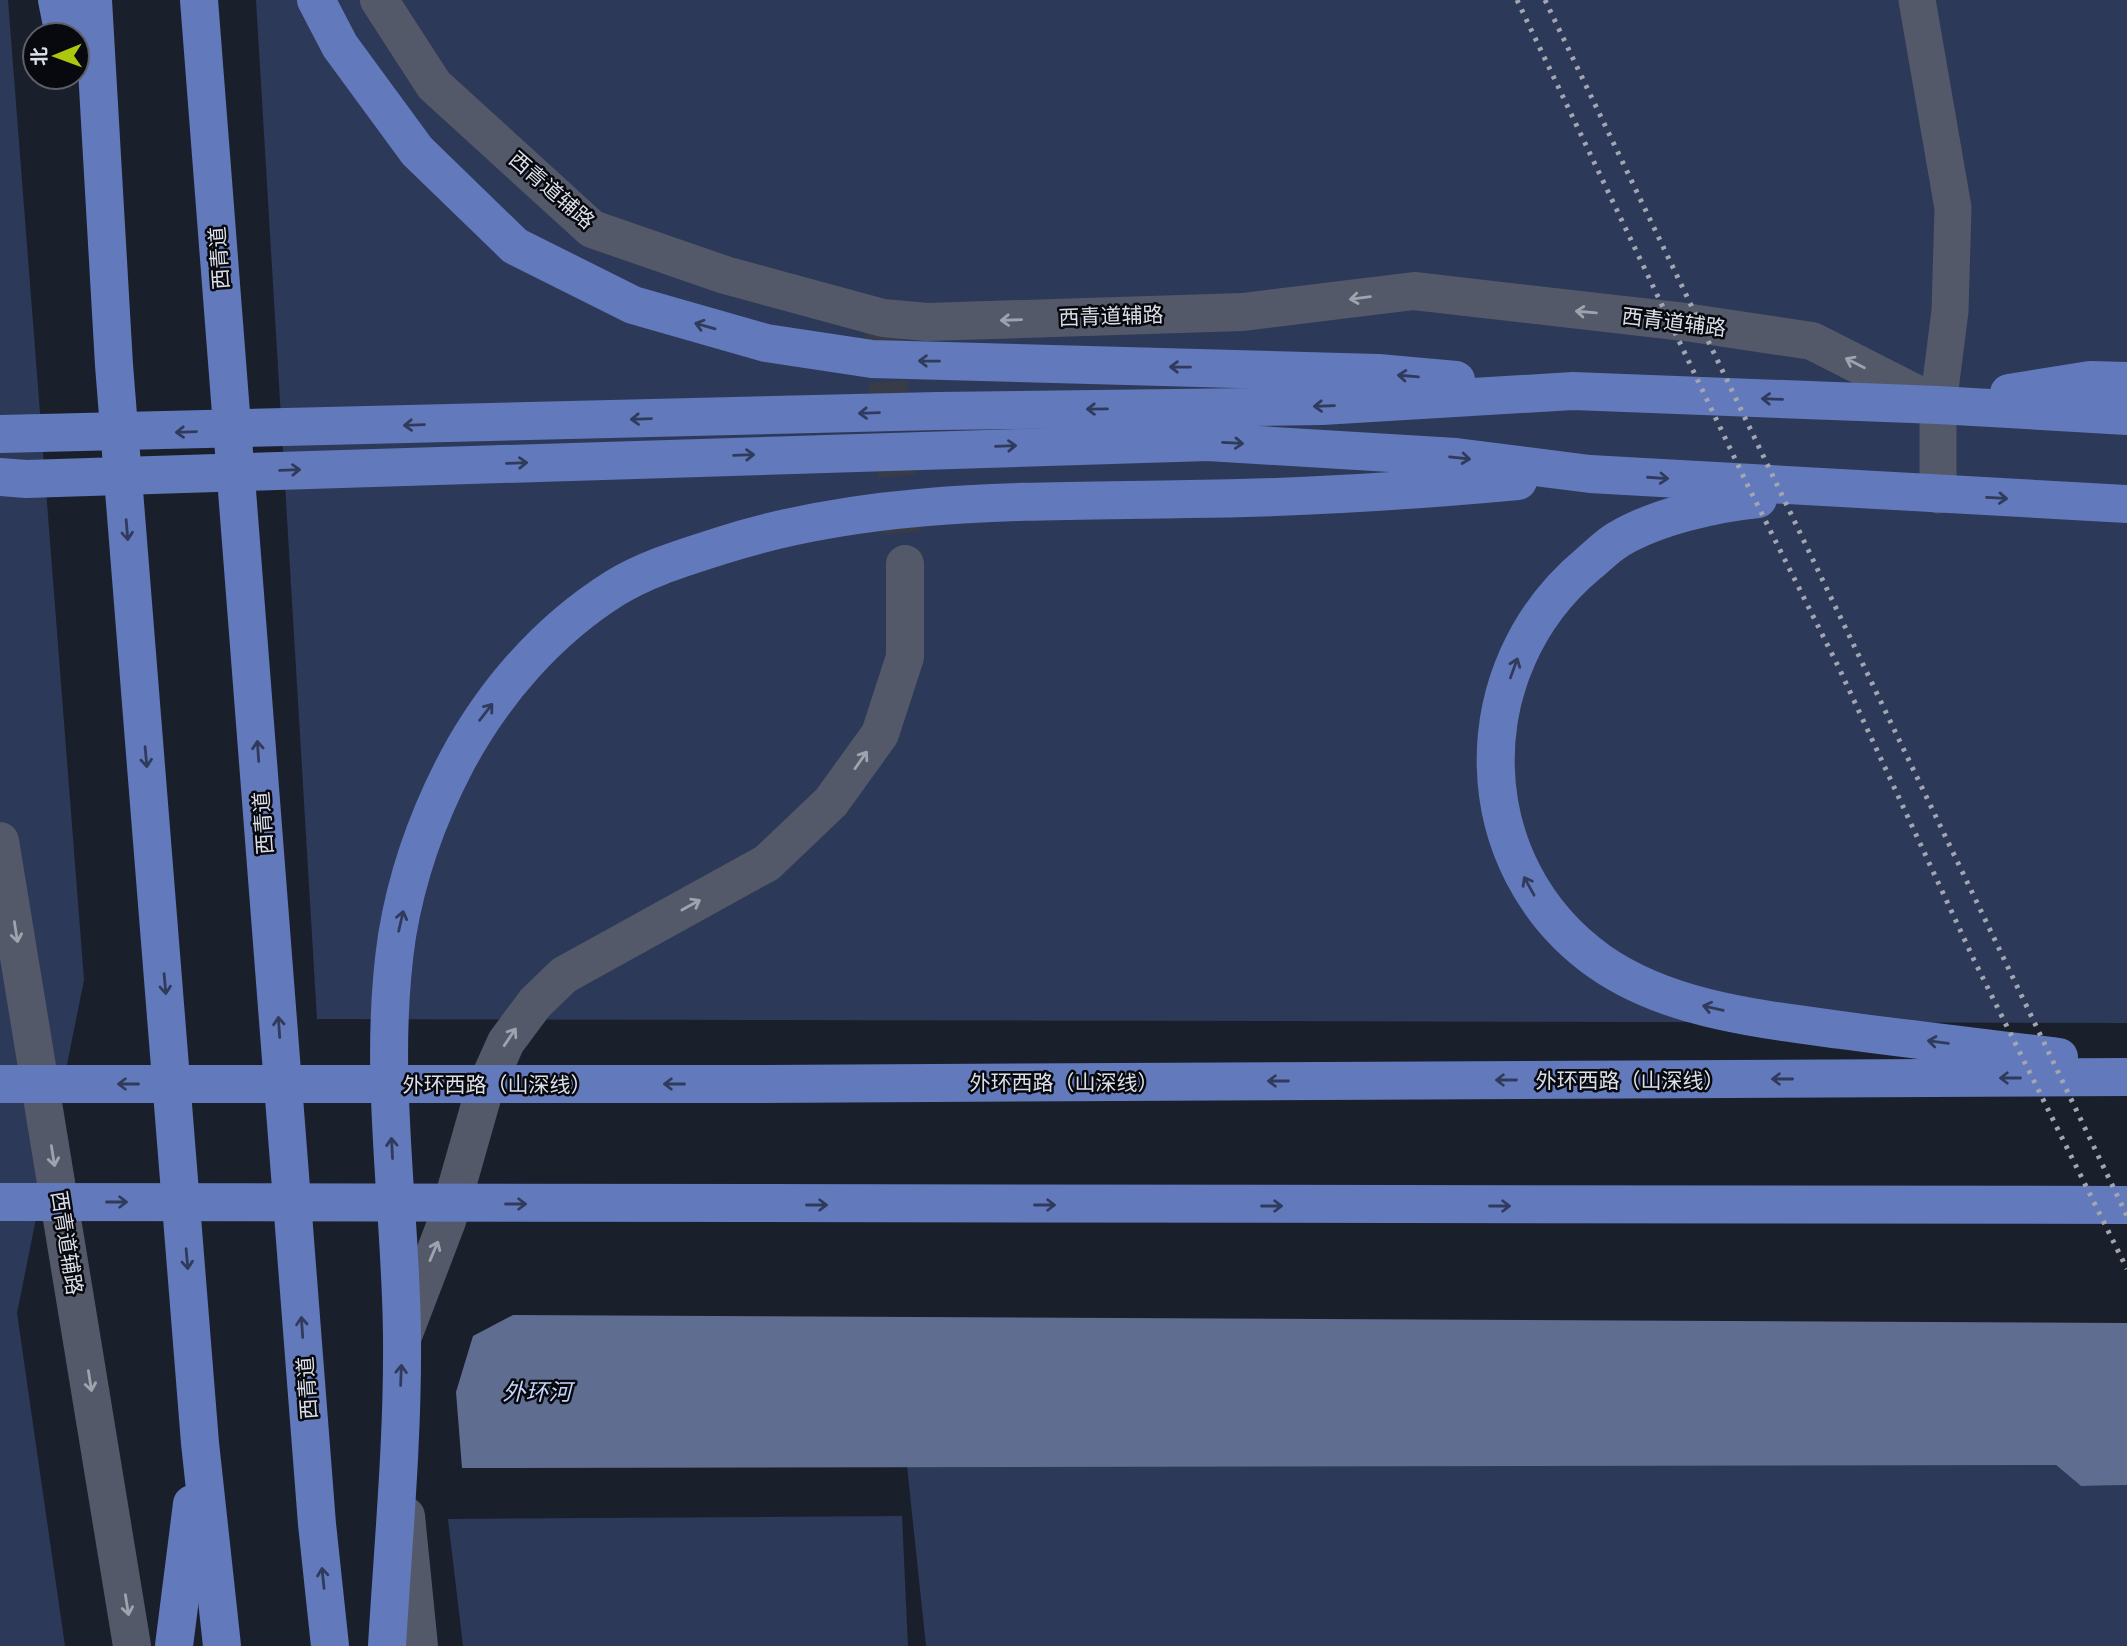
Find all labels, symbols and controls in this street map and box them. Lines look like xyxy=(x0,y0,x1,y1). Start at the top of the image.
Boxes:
north arrow xyxy=(21,21,91,91)
text: 北 xyxy=(27,47,52,66)
street label: 西青道辅路 xyxy=(504,145,600,235)
street label: 西青道 xyxy=(203,226,235,290)
one-way arrow xyxy=(1349,291,1372,304)
street label: 西青道辅路 xyxy=(1058,301,1164,331)
street label: 西青道辅路 xyxy=(1620,302,1728,342)
one-way arrow xyxy=(1575,305,1598,318)
one-way arrow xyxy=(1000,313,1023,326)
one-way arrow xyxy=(694,318,716,331)
one-way arrow xyxy=(917,354,940,367)
one-way arrow xyxy=(1845,355,1866,369)
one-way arrow xyxy=(1169,360,1192,373)
one-way arrow xyxy=(1397,369,1420,382)
one-way arrow xyxy=(1761,392,1784,405)
one-way arrow xyxy=(1313,399,1336,412)
one-way arrow xyxy=(1086,402,1109,416)
one-way arrow xyxy=(857,407,880,420)
one-way arrow xyxy=(630,413,653,426)
one-way arrow xyxy=(402,419,425,432)
one-way arrow xyxy=(175,425,198,438)
one-way arrow xyxy=(1221,437,1244,450)
one-way arrow xyxy=(994,440,1017,453)
one-way arrow xyxy=(733,449,756,462)
one-way arrow xyxy=(1448,451,1471,464)
one-way arrow xyxy=(505,456,528,469)
one-way arrow xyxy=(278,464,301,477)
one-way arrow xyxy=(1646,472,1669,485)
one-way arrow xyxy=(1985,491,2008,504)
one-way arrow xyxy=(121,519,134,541)
one-way arrow xyxy=(1509,657,1522,679)
one-way arrow xyxy=(479,703,494,722)
one-way arrow xyxy=(251,740,264,763)
one-way arrow xyxy=(140,745,153,768)
one-way arrow xyxy=(854,751,869,770)
street label: 西青道 xyxy=(247,791,279,855)
one-way arrow xyxy=(1522,876,1536,896)
one-way arrow xyxy=(680,898,700,912)
one-way arrow xyxy=(394,910,408,933)
one-way arrow xyxy=(10,920,23,943)
one-way arrow xyxy=(159,972,172,995)
one-way arrow xyxy=(1702,1001,1725,1014)
one-way arrow xyxy=(272,1016,285,1039)
one-way arrow xyxy=(503,1028,517,1047)
one-way arrow xyxy=(1927,1036,1949,1049)
street label: 外环西路（山深线） xyxy=(1536,1067,1725,1094)
street label: 外环西路（山深线） xyxy=(970,1069,1159,1096)
street label: 外环西路（山深线） xyxy=(403,1071,592,1098)
one-way arrow xyxy=(1999,1071,2022,1085)
one-way arrow xyxy=(1771,1072,1794,1086)
one-way arrow xyxy=(1495,1073,1518,1087)
one-way arrow xyxy=(1267,1074,1290,1088)
one-way arrow xyxy=(117,1077,140,1091)
one-way arrow xyxy=(663,1077,686,1091)
one-way arrow xyxy=(385,1136,398,1159)
one-way arrow xyxy=(47,1144,60,1167)
street label: 西青道辅路 xyxy=(45,1189,89,1297)
one-way arrow xyxy=(105,1195,128,1209)
one-way arrow xyxy=(504,1197,527,1211)
one-way arrow xyxy=(805,1198,828,1212)
one-way arrow xyxy=(1033,1198,1056,1212)
one-way arrow xyxy=(1260,1199,1283,1213)
one-way arrow xyxy=(1488,1199,1511,1213)
one-way arrow xyxy=(428,1240,441,1262)
one-way arrow xyxy=(181,1248,194,1270)
one-way arrow xyxy=(295,1316,308,1339)
street label: 西青道 xyxy=(291,1356,323,1420)
one-way arrow xyxy=(394,1364,407,1387)
one-way arrow xyxy=(84,1369,97,1392)
water label: 外环河 xyxy=(503,1377,576,1407)
one-way arrow xyxy=(316,1567,329,1590)
one-way arrow xyxy=(121,1593,134,1616)

